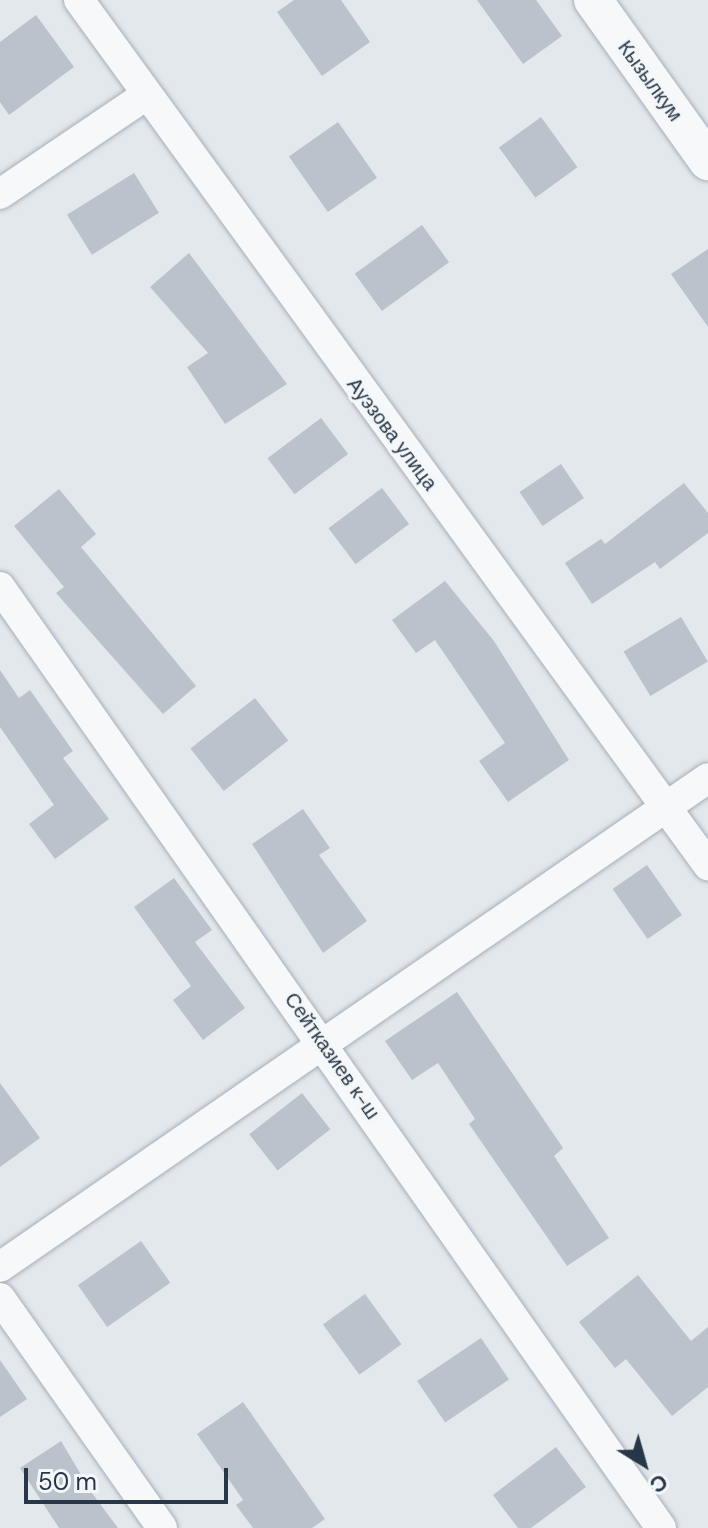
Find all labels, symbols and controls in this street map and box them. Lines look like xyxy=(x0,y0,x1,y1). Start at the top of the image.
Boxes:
street label: Кызылкум xyxy=(613,36,687,126)
street label: Ауэзова улица xyxy=(342,373,442,495)
street label: Сейтказиев к-ш xyxy=(279,988,385,1124)
north arrow xyxy=(604,1424,684,1504)
scale bar xyxy=(28,1452,232,1502)
text: 50 m xyxy=(38,1466,97,1497)
text: С xyxy=(644,1467,674,1500)

